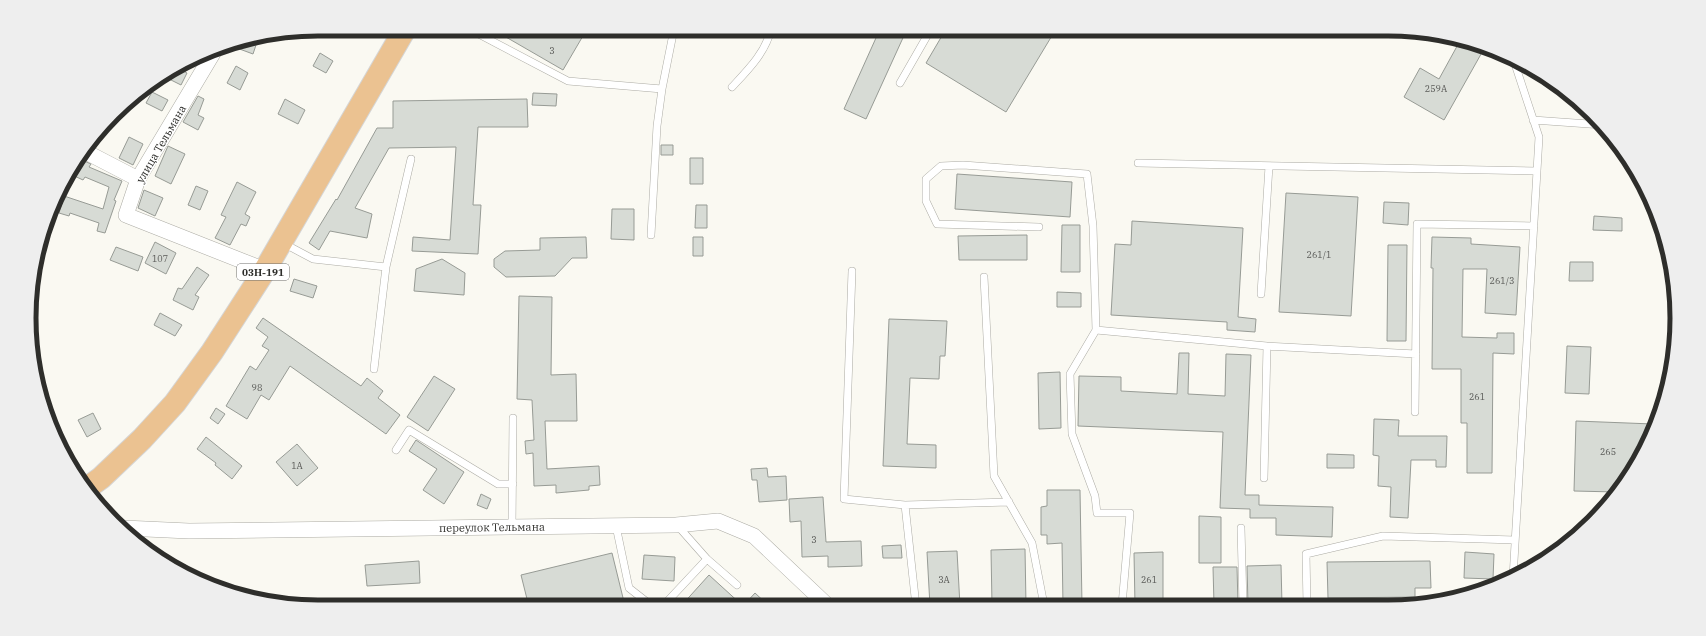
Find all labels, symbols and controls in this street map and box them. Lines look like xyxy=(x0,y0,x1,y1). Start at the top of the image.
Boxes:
house number: 3 xyxy=(549,45,555,56)
house number: 259А xyxy=(1425,83,1448,94)
street label: улица Тельмана xyxy=(133,102,189,186)
house number: 261/1 xyxy=(1307,249,1331,260)
house number: 107 xyxy=(152,253,168,264)
road number: 03Н-191 xyxy=(237,264,289,280)
house number: 261/3 xyxy=(1490,275,1514,286)
house number: 98 xyxy=(252,382,262,393)
house number: 261 xyxy=(1469,391,1485,402)
house number: 265 xyxy=(1600,446,1616,457)
house number: 1А xyxy=(291,460,304,471)
street label: переулок Тельмана xyxy=(439,520,545,535)
house number: 3 xyxy=(811,534,817,545)
house number: 3А xyxy=(938,574,951,585)
house number: 261 xyxy=(1141,574,1157,585)

